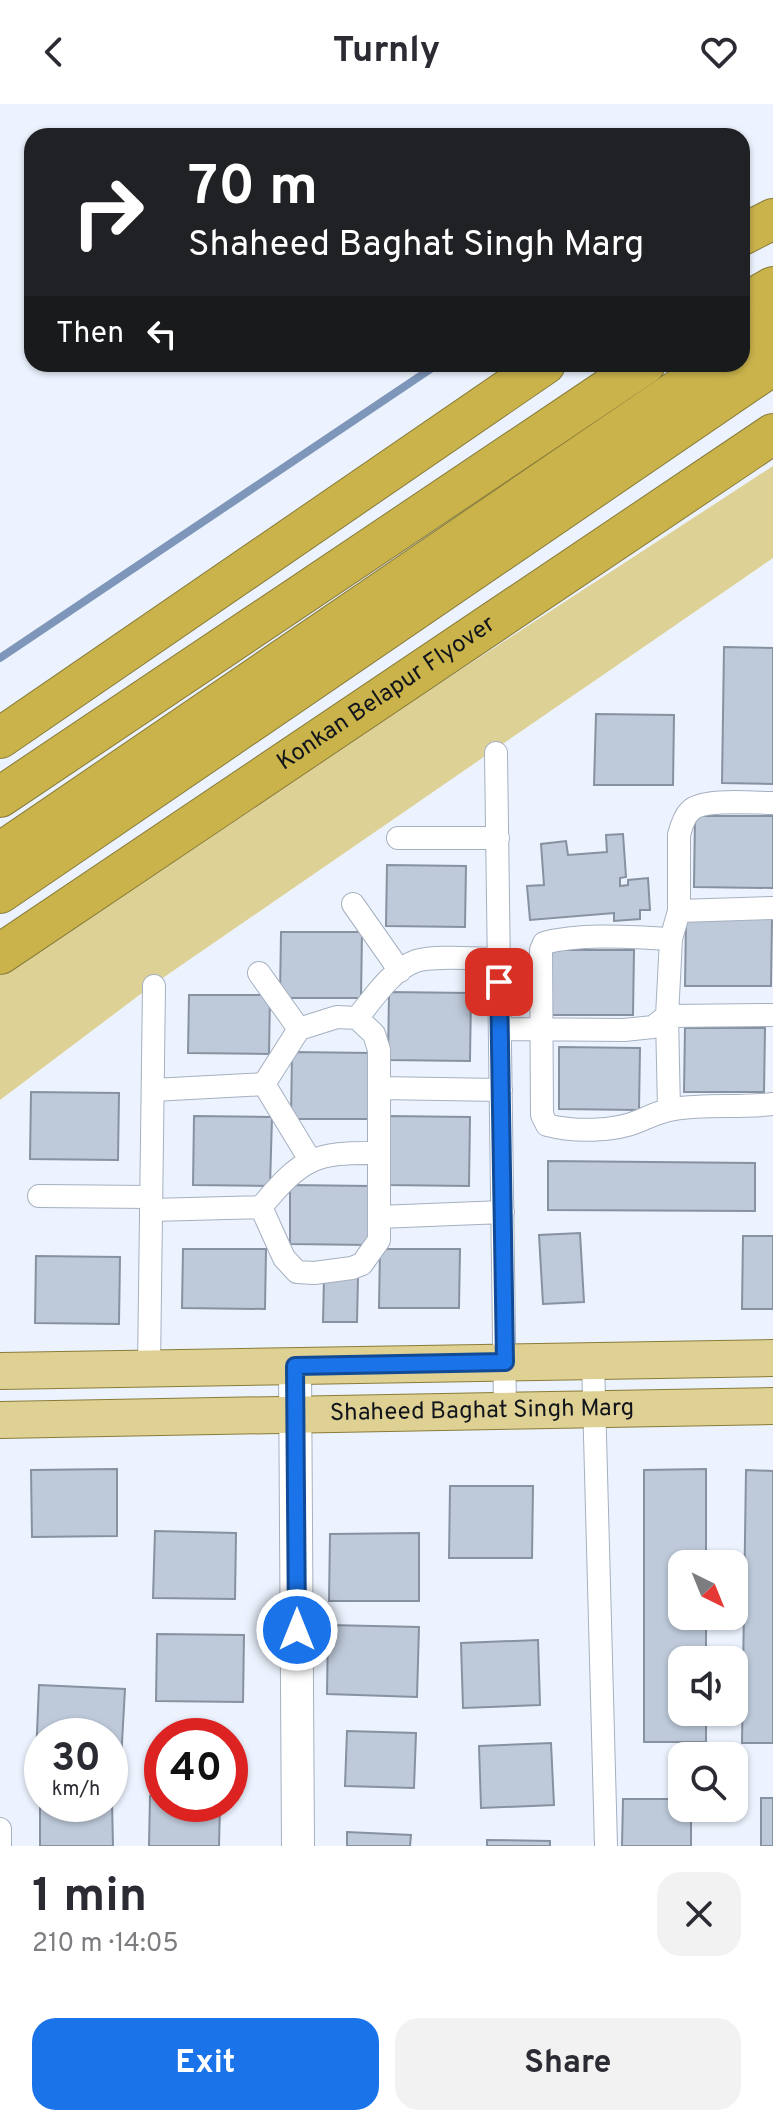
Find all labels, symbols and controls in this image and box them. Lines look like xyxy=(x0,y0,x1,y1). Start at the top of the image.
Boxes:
text: Turnly xyxy=(333,29,440,75)
icon: back xyxy=(32,30,76,74)
icon: heart xyxy=(697,30,741,74)
text: 70 m xyxy=(188,154,318,224)
icon: right xyxy=(56,160,160,264)
text: Shaheed Baghat Singh Marg xyxy=(188,223,644,269)
icon: left xyxy=(140,312,184,356)
text: Then xyxy=(56,316,124,353)
street label: Konkan Belapur Flyover xyxy=(272,610,502,778)
pin xyxy=(465,948,533,1016)
icon: arrive xyxy=(477,960,521,1004)
street label: Shaheed Baghat Singh Marg xyxy=(330,1394,634,1429)
north arrow xyxy=(668,1550,748,1630)
map controls xyxy=(668,1550,748,1822)
position arrow xyxy=(255,1588,339,1672)
button: sound xyxy=(668,1646,748,1726)
speed limit sign: 40 xyxy=(144,1718,248,1822)
text: 30 xyxy=(51,1735,101,1785)
button: search xyxy=(668,1742,748,1822)
text: km/h xyxy=(52,1777,100,1803)
text: 1 min xyxy=(32,1868,147,1928)
button: close xyxy=(657,1872,741,1956)
text: 210 m · 14:05 xyxy=(32,1928,179,1961)
button: Exit xyxy=(32,2018,379,2110)
button: Share xyxy=(395,2018,741,2110)

